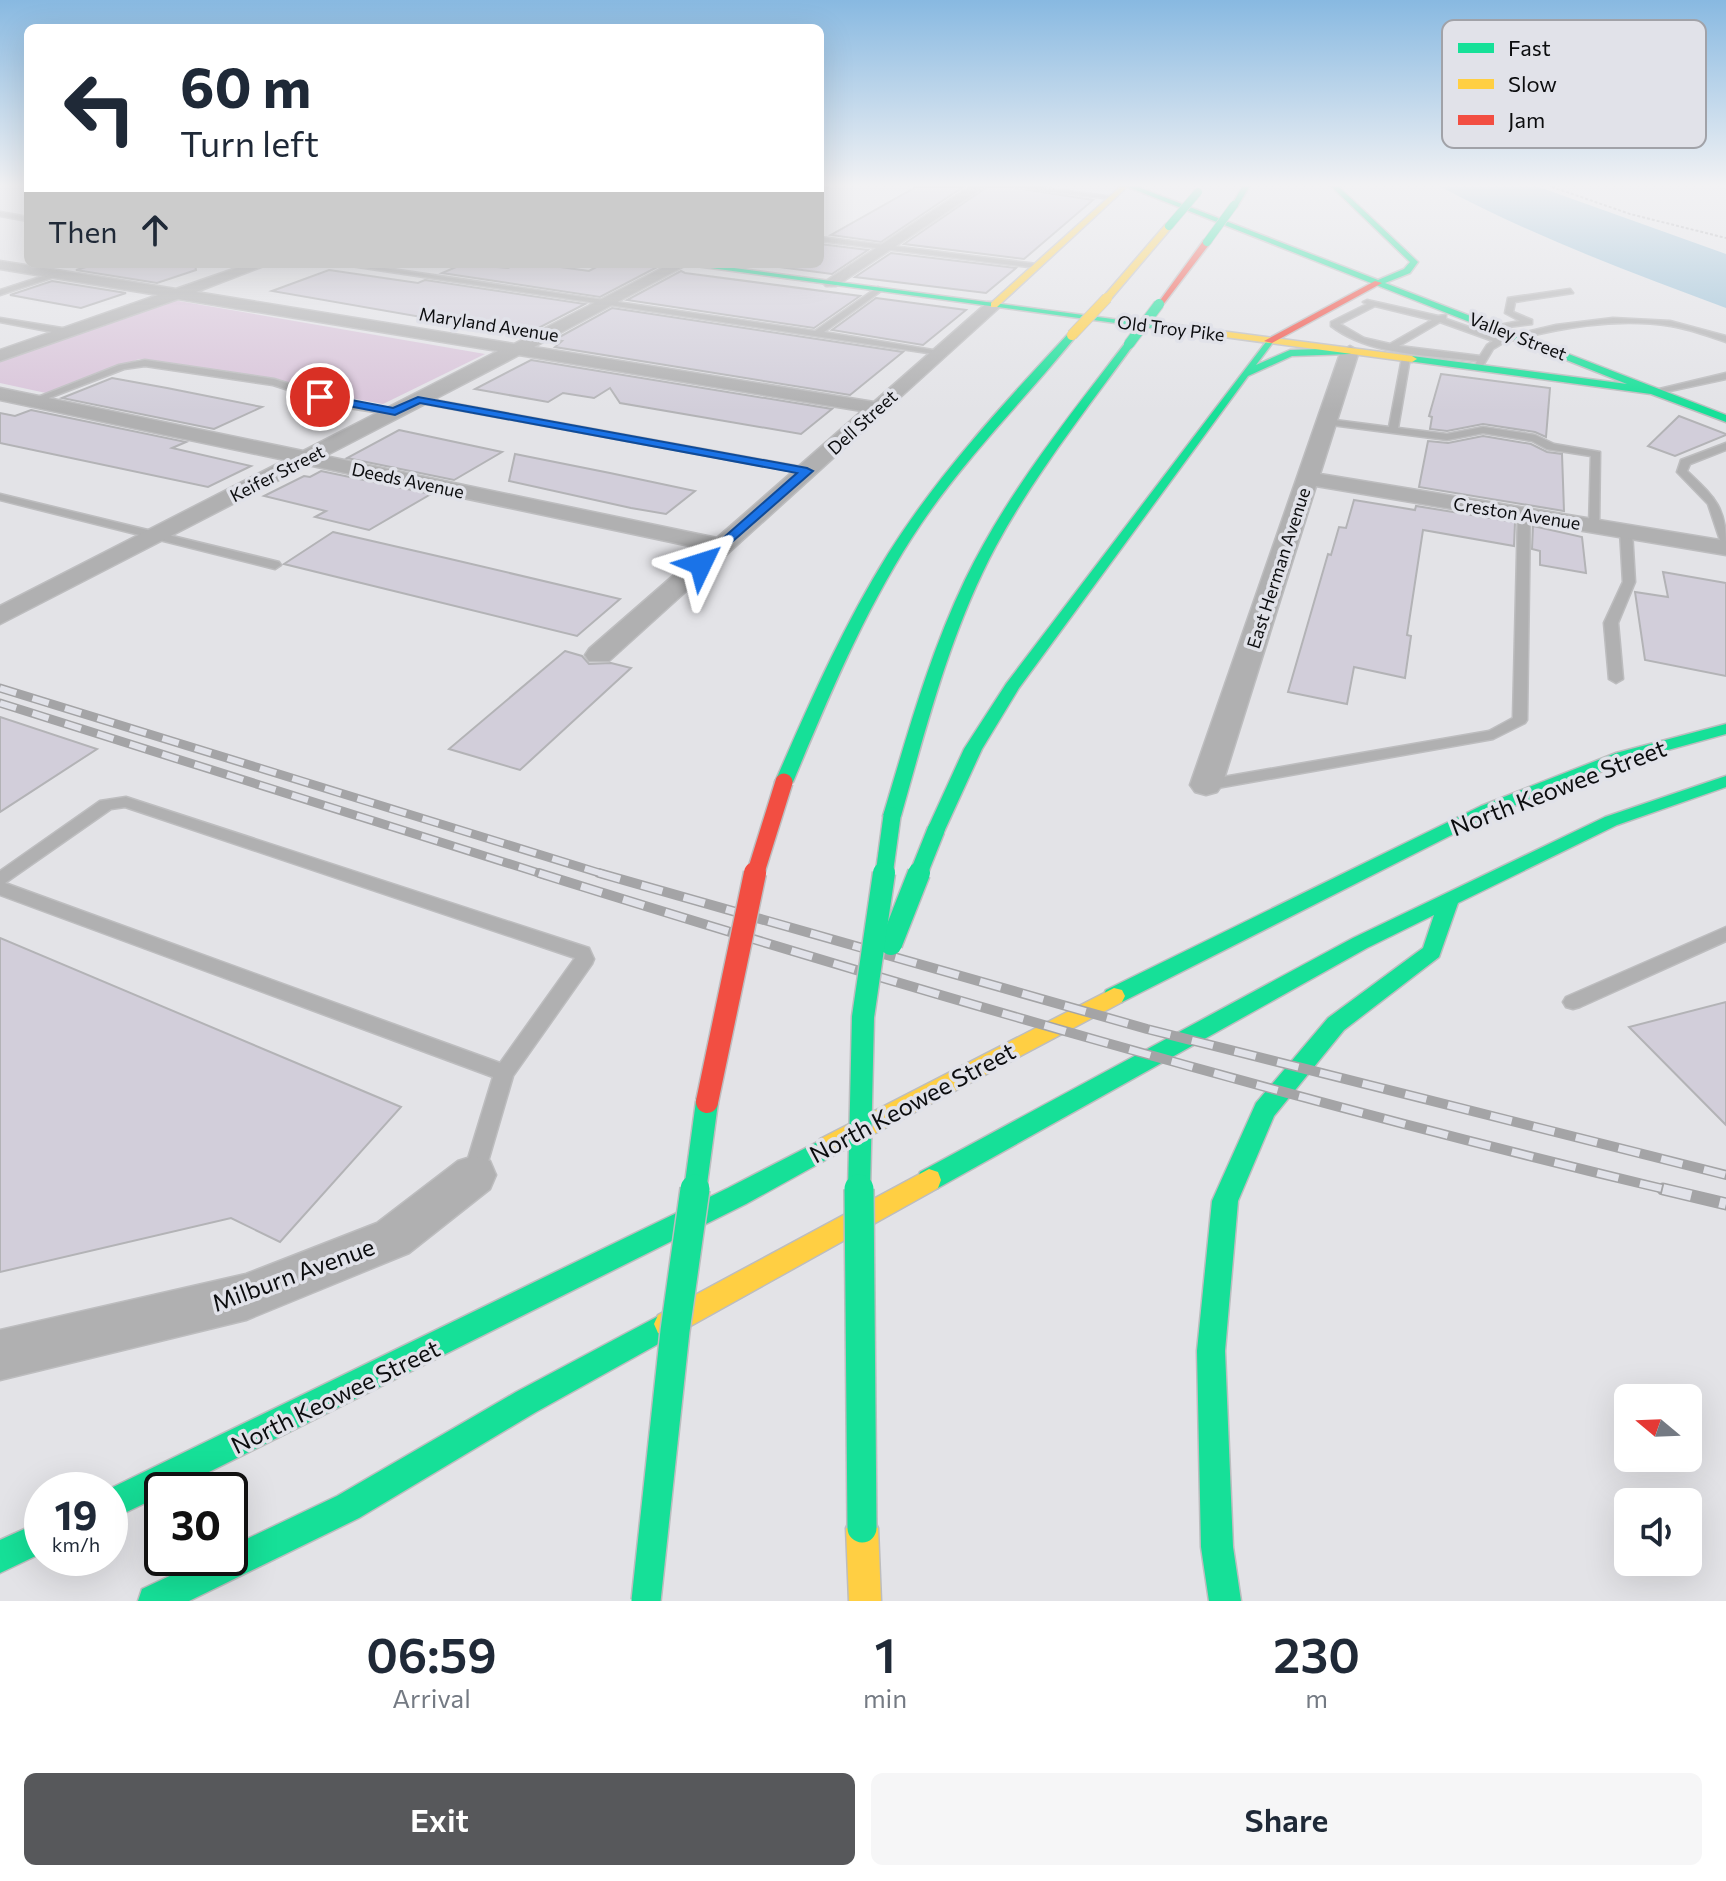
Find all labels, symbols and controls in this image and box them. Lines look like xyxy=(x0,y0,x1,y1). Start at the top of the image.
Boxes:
legend xyxy=(1442,20,1706,148)
text: Fast xyxy=(1508,34,1551,61)
text: 60 m xyxy=(180,51,311,120)
icon: left xyxy=(48,56,152,160)
text: Slow xyxy=(1508,70,1557,97)
text: Jam xyxy=(1508,106,1545,133)
text: Turn left xyxy=(180,120,319,164)
icon: ahead xyxy=(133,208,177,252)
text: Then xyxy=(48,212,117,249)
street label: Maryland Avenue xyxy=(418,302,560,346)
street label: Valley Street xyxy=(1466,307,1570,365)
street label: Old Troy Pike xyxy=(1116,311,1226,345)
pin xyxy=(286,363,354,431)
icon: arrive xyxy=(298,375,342,419)
street label: Dell Street xyxy=(823,385,901,459)
street label: Keifer Street xyxy=(226,440,328,506)
street label: Deeds Avenue xyxy=(350,457,466,503)
street label: East Herman Avenue xyxy=(1242,485,1314,651)
street label: Creston Avenue xyxy=(1452,492,1582,534)
position arrow xyxy=(659,522,743,606)
street label: North Keowee Street xyxy=(1446,732,1670,841)
street label: North Keowee Street xyxy=(804,1035,1020,1168)
street label: Milburn Avenue xyxy=(208,1231,378,1317)
street label: North Keowee Street xyxy=(226,1333,444,1459)
north arrow xyxy=(1614,1384,1702,1472)
map controls xyxy=(1614,1384,1702,1576)
speed limit sign: 30 xyxy=(144,1472,248,1576)
button: sound xyxy=(1614,1488,1702,1576)
text: 19 xyxy=(55,1489,97,1538)
text: km/h xyxy=(52,1532,100,1556)
text: 06:59 xyxy=(366,1624,497,1683)
text: 1 xyxy=(874,1624,896,1683)
text: 230 xyxy=(1273,1624,1360,1683)
text: Arrival xyxy=(392,1682,471,1713)
text: min xyxy=(863,1682,907,1713)
text: m xyxy=(1305,1682,1328,1713)
button: Exit xyxy=(24,1773,855,1865)
button: Share xyxy=(871,1773,1702,1865)

